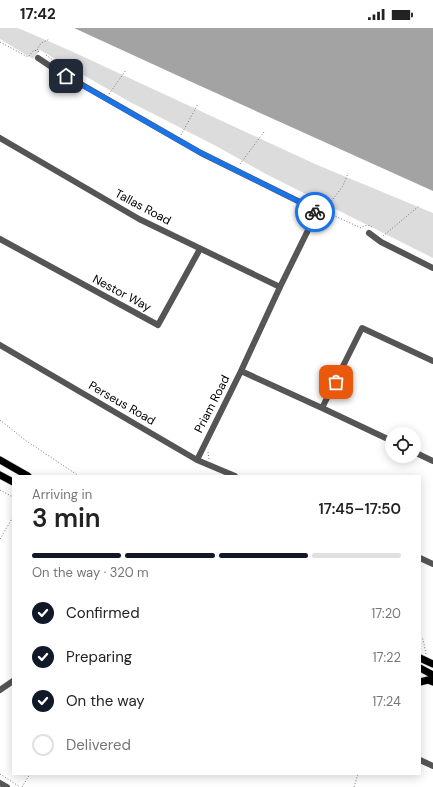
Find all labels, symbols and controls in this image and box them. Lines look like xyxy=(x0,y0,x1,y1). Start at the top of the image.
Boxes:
text: 17:42 xyxy=(20,4,56,24)
pin xyxy=(49,59,83,93)
icon: home xyxy=(55,65,77,87)
street label: Tallas Road xyxy=(112,186,174,228)
courier xyxy=(295,192,335,232)
icon: bike xyxy=(304,201,326,223)
street label: Nestor Way xyxy=(90,271,154,315)
pin xyxy=(319,365,353,399)
icon: bag xyxy=(325,371,347,393)
street label: Priam Road xyxy=(191,372,233,436)
street label: Perseus Road xyxy=(86,377,158,429)
map controls xyxy=(385,427,421,463)
button: locate xyxy=(385,427,421,463)
text: Arriving in xyxy=(32,486,92,503)
text: 17:45–17:50 xyxy=(318,499,401,519)
text: 3 min xyxy=(32,501,101,535)
text: On the way · 320 m xyxy=(32,564,149,581)
icon: check xyxy=(32,602,54,624)
text: Confirmed xyxy=(66,603,140,623)
text: 17:20 xyxy=(371,605,401,622)
icon: check xyxy=(32,646,54,668)
text: Preparing xyxy=(66,647,132,667)
text: 17:22 xyxy=(372,649,401,666)
icon: check xyxy=(32,690,54,712)
text: On the way xyxy=(66,691,145,711)
text: 17:24 xyxy=(372,693,401,710)
text: Delivered xyxy=(66,735,131,755)

